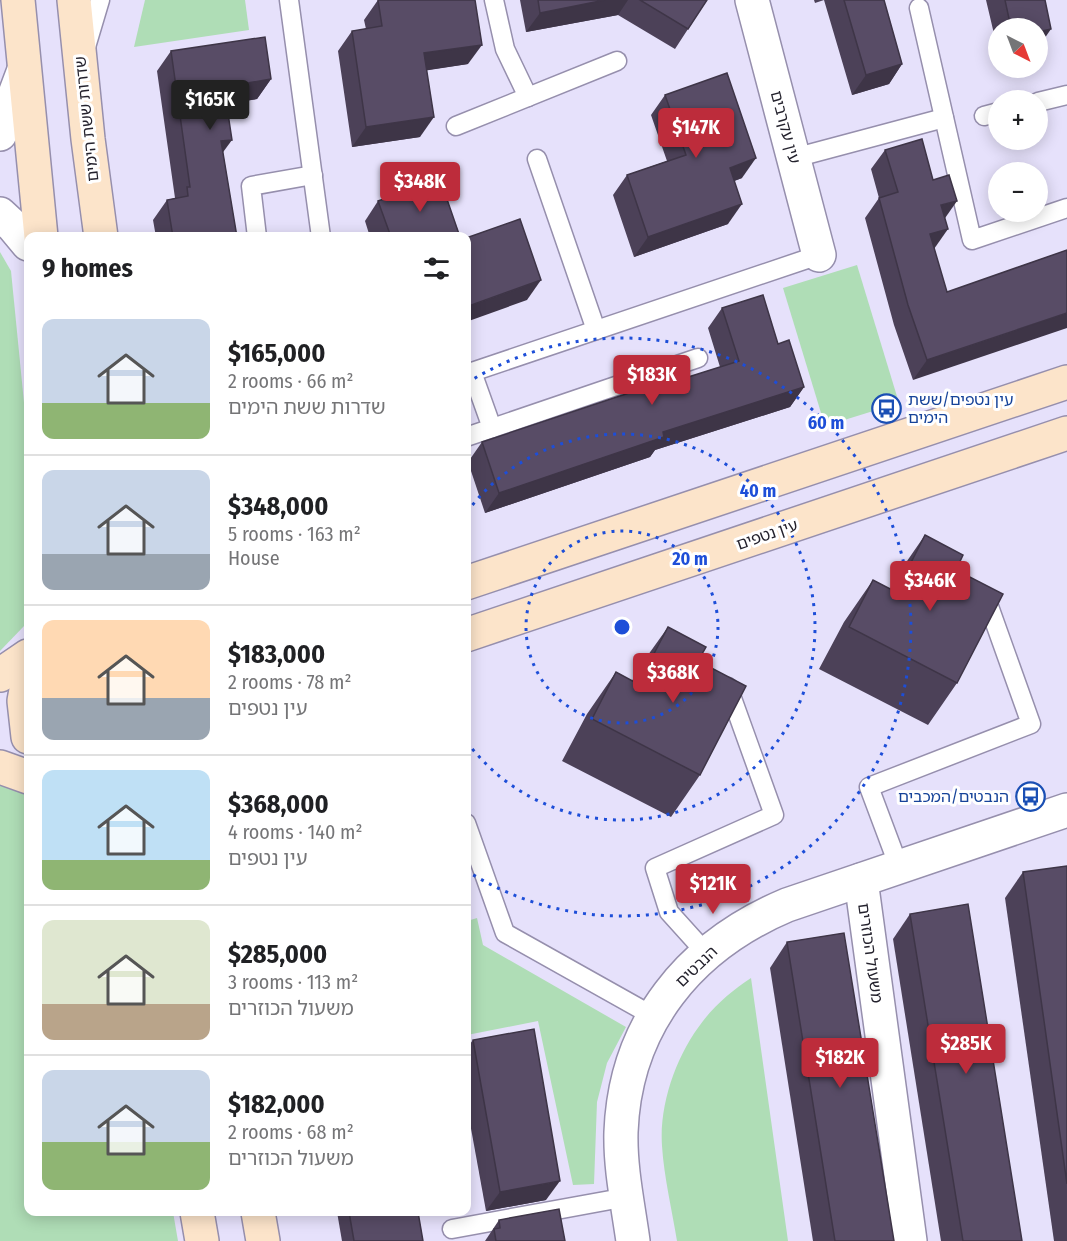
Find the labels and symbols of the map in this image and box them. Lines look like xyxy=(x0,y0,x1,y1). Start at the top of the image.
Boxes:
north arrow xyxy=(988,18,1048,78)
street label: שדרות ששת הימים xyxy=(70,55,103,183)
pin: $165K xyxy=(168,80,252,131)
street label: עין עקרבים xyxy=(767,89,804,166)
pin: $147K xyxy=(654,108,738,159)
pin: $348K xyxy=(378,162,462,213)
pin: $183K xyxy=(610,355,694,406)
place label: עין נטפים/ששת הימים xyxy=(908,390,1013,427)
bus stop icon: עין נטפים/ששת הימים xyxy=(871,392,903,424)
text: 60 m xyxy=(808,412,844,434)
text: 40 m xyxy=(740,480,776,502)
street label: עין נטפים xyxy=(734,515,800,554)
text: 20 m xyxy=(671,548,708,570)
pin: $346K xyxy=(888,561,972,612)
centre of rings xyxy=(612,617,632,637)
pin: $368K xyxy=(631,653,715,704)
bus stop icon: הנבטים/המכבים xyxy=(1014,780,1046,812)
place label: הנבטים/המכבים xyxy=(898,787,1009,806)
pin: $121K xyxy=(671,864,755,915)
street label: משעול הכוזרים xyxy=(854,902,887,1004)
street label: הנבטים xyxy=(672,942,721,991)
pin: $285K xyxy=(924,1024,1008,1075)
pin: $182K xyxy=(798,1038,882,1089)

